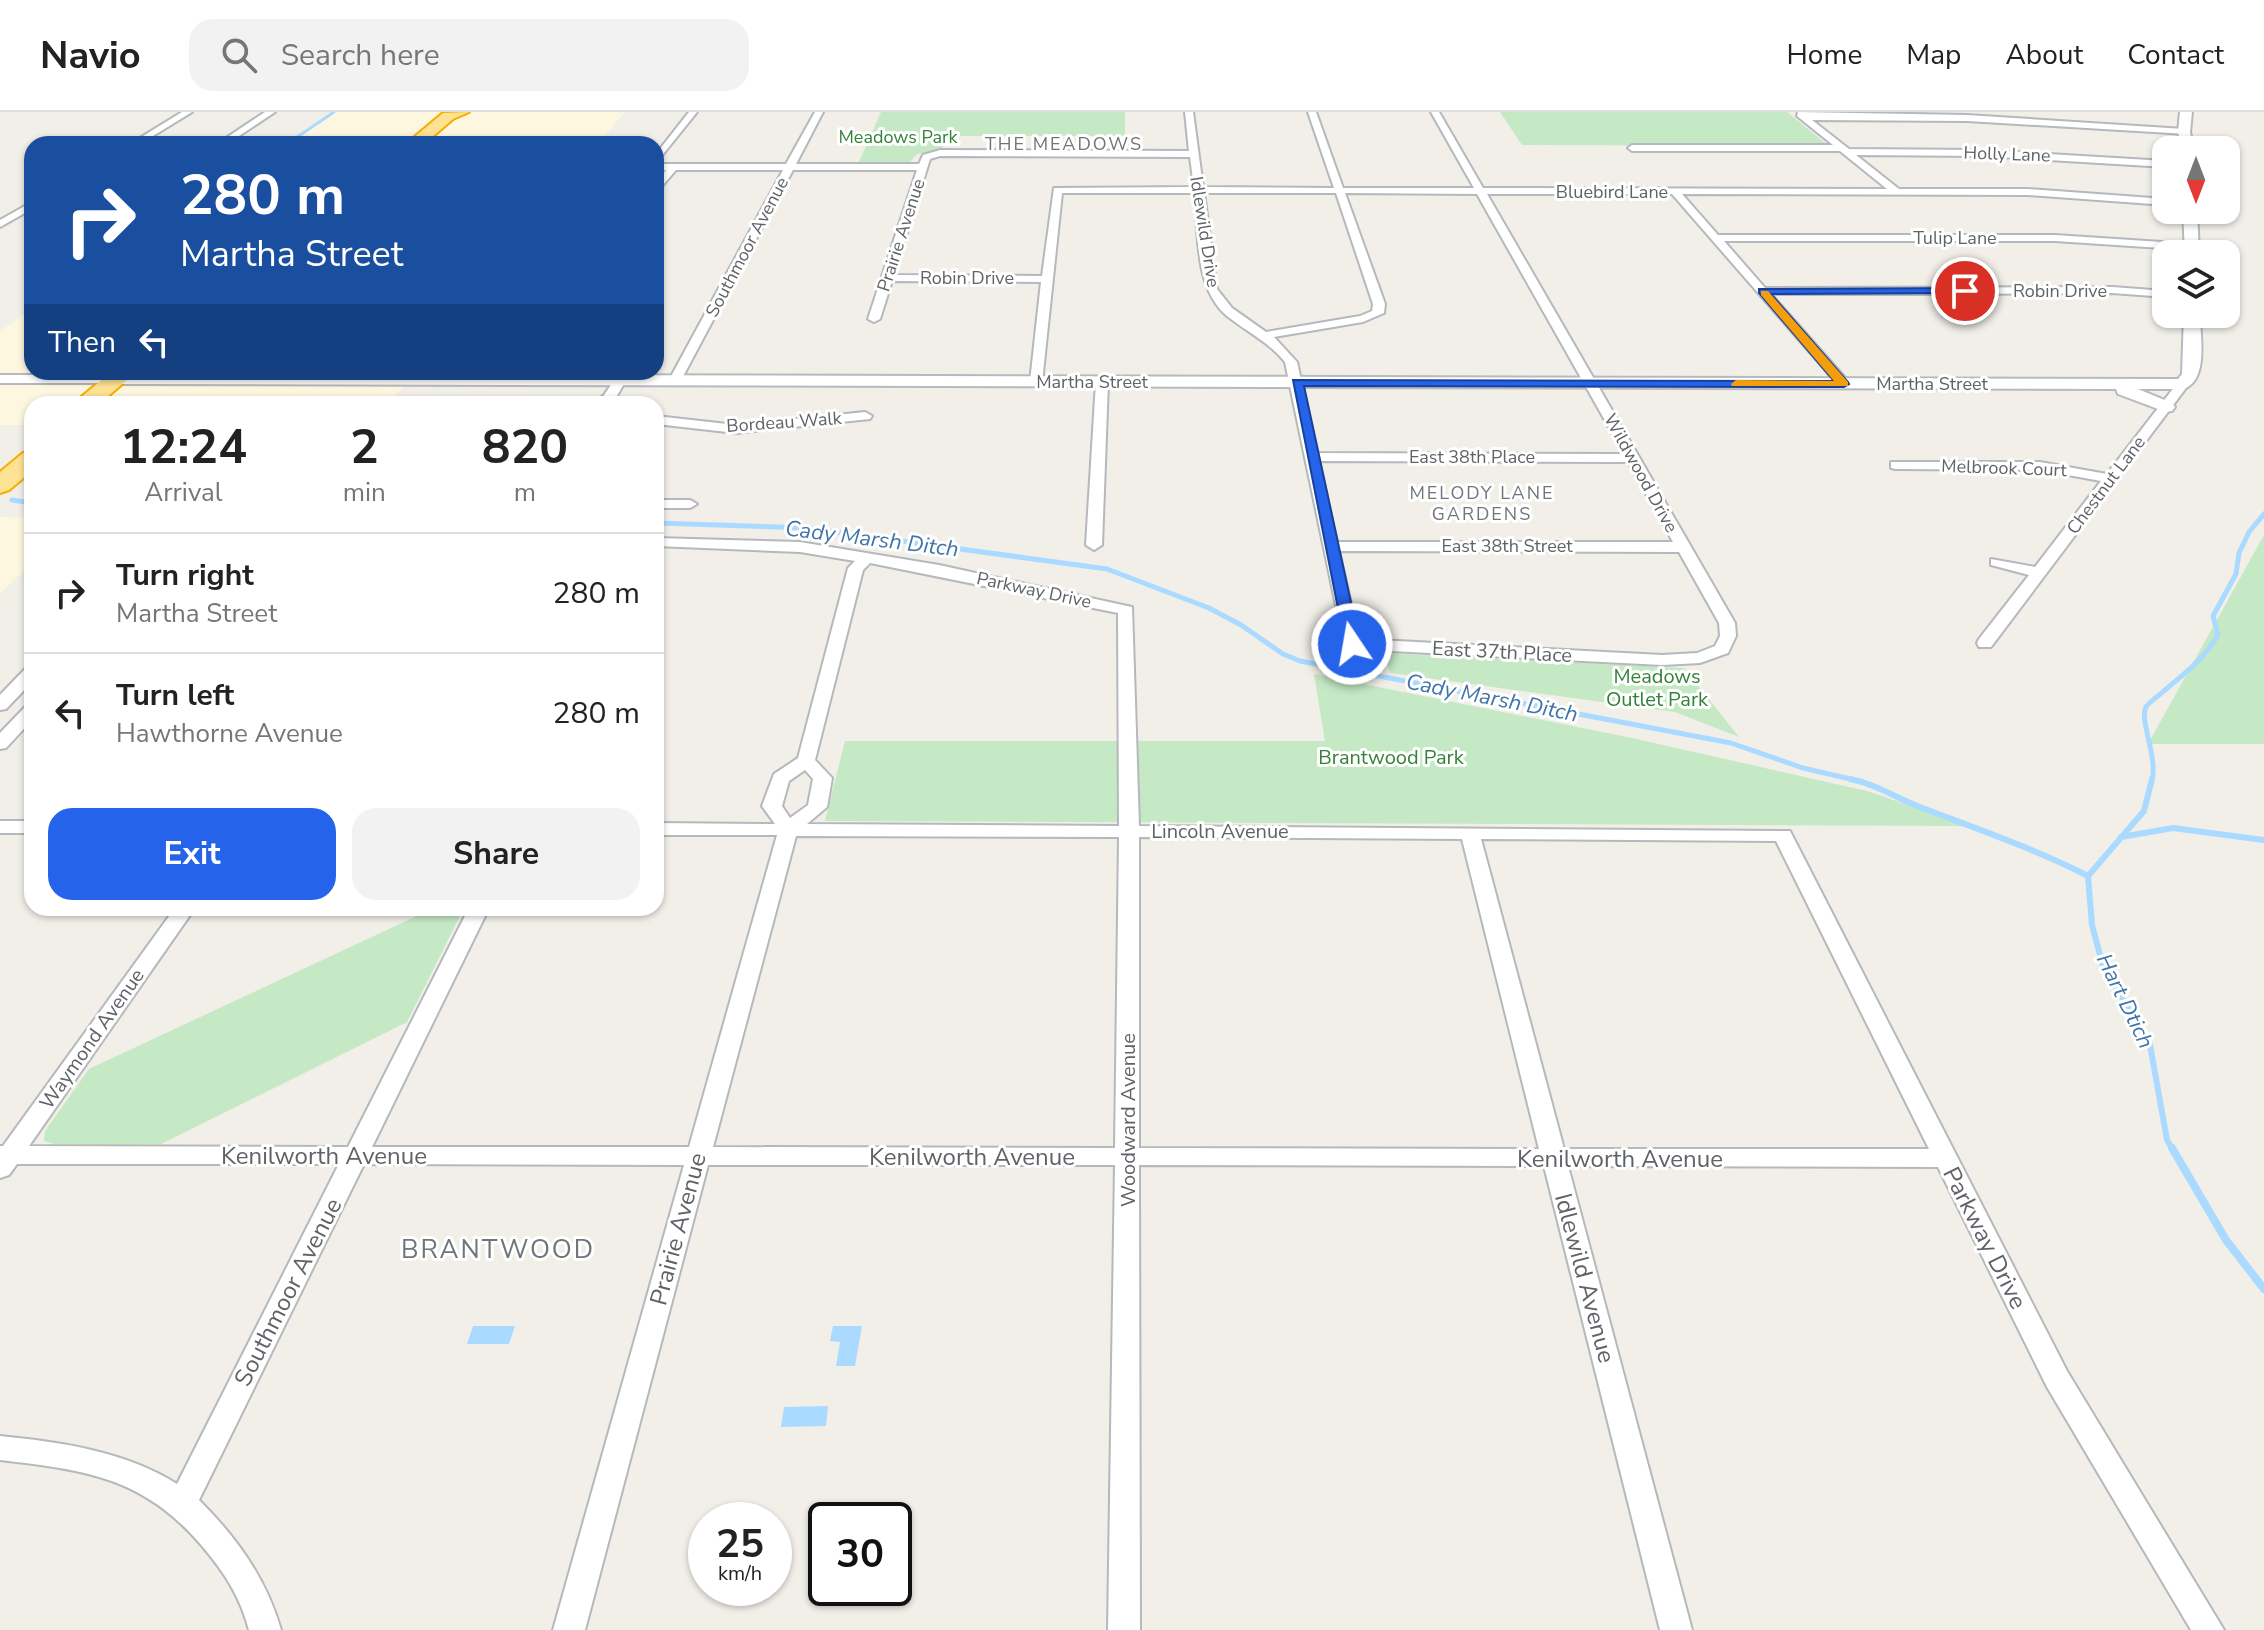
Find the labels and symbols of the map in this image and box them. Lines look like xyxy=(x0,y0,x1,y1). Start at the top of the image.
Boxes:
park label: Meadows Park xyxy=(838,125,959,149)
district label: THE MEADOWS xyxy=(985,132,1143,156)
north arrow xyxy=(2152,136,2240,224)
street label: Holly Lane xyxy=(1963,140,2051,168)
street label: Southmoor Avenue xyxy=(700,173,794,321)
street label: Prairie Avenue xyxy=(871,175,931,295)
street label: Idlewild Drive xyxy=(1184,175,1226,289)
street label: Bluebird Lane xyxy=(1556,180,1668,204)
street label: Tulip Lane xyxy=(1913,226,1997,250)
pin xyxy=(1931,257,1999,325)
street label: Robin Drive xyxy=(920,266,1014,290)
street label: Robin Drive xyxy=(2013,279,2107,303)
street label: Martha Street xyxy=(1036,370,1149,394)
street label: Martha Street xyxy=(1876,372,1989,396)
street label: Bordeau Walk xyxy=(726,406,843,438)
street label: Wildwood Drive xyxy=(1598,409,1684,537)
street label: Chestnut Lane xyxy=(2061,431,2151,539)
street label: East 38th Place xyxy=(1409,445,1535,469)
street label: Melbrook Court xyxy=(1941,454,2068,482)
district label: MELODY LANE GARDENS xyxy=(1409,481,1555,526)
water label: Cady Marsh Ditch xyxy=(784,513,960,565)
street label: East 38th Street xyxy=(1441,534,1573,558)
street label: Parkway Drive xyxy=(974,566,1094,614)
position arrow xyxy=(1310,602,1394,686)
street label: East 37th Place xyxy=(1431,635,1573,669)
park label: Meadows Outlet Park xyxy=(1606,663,1709,713)
water label: Cady Marsh Ditch xyxy=(1403,667,1581,729)
park label: Brantwood Park xyxy=(1318,744,1465,771)
street label: Lincoln Avenue xyxy=(1151,818,1289,845)
water label: Hart Dtich xyxy=(2089,949,2161,1053)
street label: Waymond Avenue xyxy=(33,963,151,1115)
street label: Woodward Avenue xyxy=(1115,1033,1142,1207)
street label: Kenilworth Avenue xyxy=(221,1140,427,1172)
street label: Kenilworth Avenue xyxy=(869,1141,1075,1173)
street label: Kenilworth Avenue xyxy=(1517,1143,1723,1175)
street label: Prairie Avenue xyxy=(642,1149,714,1309)
street label: Parkway Drive xyxy=(1935,1161,2035,1315)
street label: Idlewild Avenue xyxy=(1547,1190,1623,1366)
street label: Southmoor Avenue xyxy=(227,1192,349,1392)
district label: BRANTWOOD xyxy=(401,1232,595,1267)
speed limit sign: 30 xyxy=(808,1502,912,1606)

